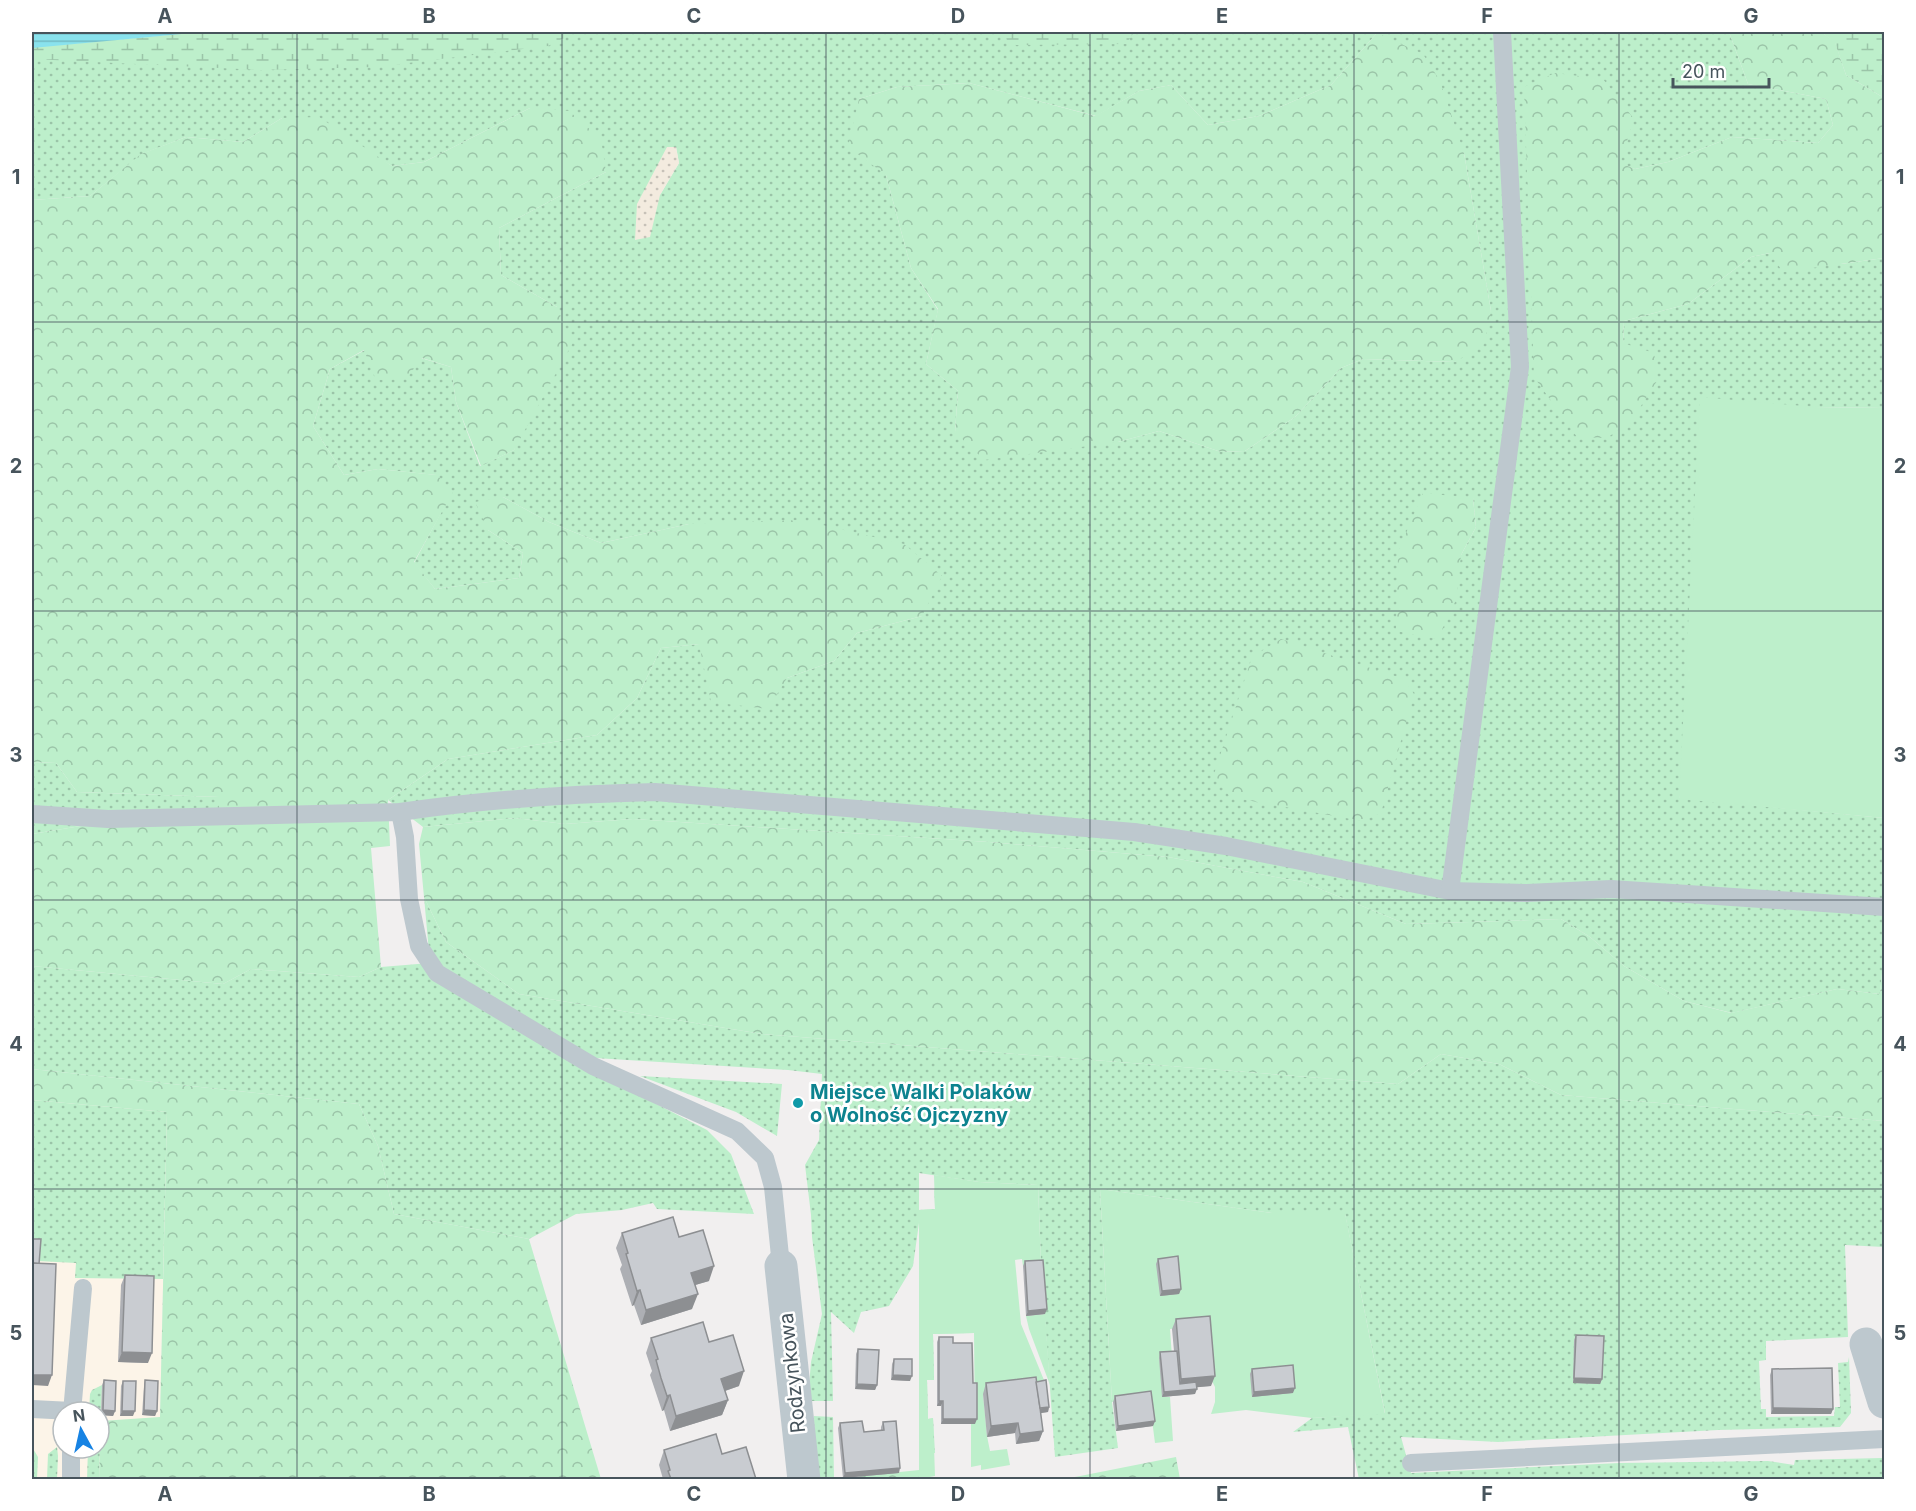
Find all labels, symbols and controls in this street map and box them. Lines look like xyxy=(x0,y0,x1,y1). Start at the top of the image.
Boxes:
text: A xyxy=(158,4,173,28)
text: B xyxy=(422,4,436,28)
text: C xyxy=(687,4,701,28)
text: D xyxy=(951,4,965,28)
text: E xyxy=(1216,4,1228,28)
text: F xyxy=(1481,4,1493,28)
text: G xyxy=(1743,4,1759,28)
scale bar xyxy=(1673,51,1769,89)
text: 20 m xyxy=(1682,61,1725,82)
text: 1 xyxy=(12,165,20,189)
text: 1 xyxy=(1896,165,1904,189)
text: 2 xyxy=(10,454,22,478)
text: 2 xyxy=(1894,454,1906,478)
text: 3 xyxy=(10,743,22,767)
text: 3 xyxy=(1894,743,1906,767)
text: 4 xyxy=(9,1032,23,1056)
text: 4 xyxy=(1893,1032,1907,1056)
place label: Miejsce Walki Polaków o Wolność Ojczyzny xyxy=(810,1080,1032,1127)
marker: Miejsce Walki Polaków o Wolność Ojczyzny xyxy=(791,1096,805,1110)
street label: Rodzynkowa xyxy=(774,1312,810,1434)
text: 5 xyxy=(10,1321,22,1345)
text: 5 xyxy=(1894,1321,1906,1345)
north arrow xyxy=(51,1400,111,1460)
text: N xyxy=(71,1404,86,1426)
text: A xyxy=(158,1482,173,1506)
text: B xyxy=(422,1482,436,1506)
text: C xyxy=(687,1482,701,1506)
text: D xyxy=(951,1482,965,1506)
text: E xyxy=(1216,1482,1228,1506)
text: F xyxy=(1481,1482,1493,1506)
text: G xyxy=(1743,1482,1759,1506)

